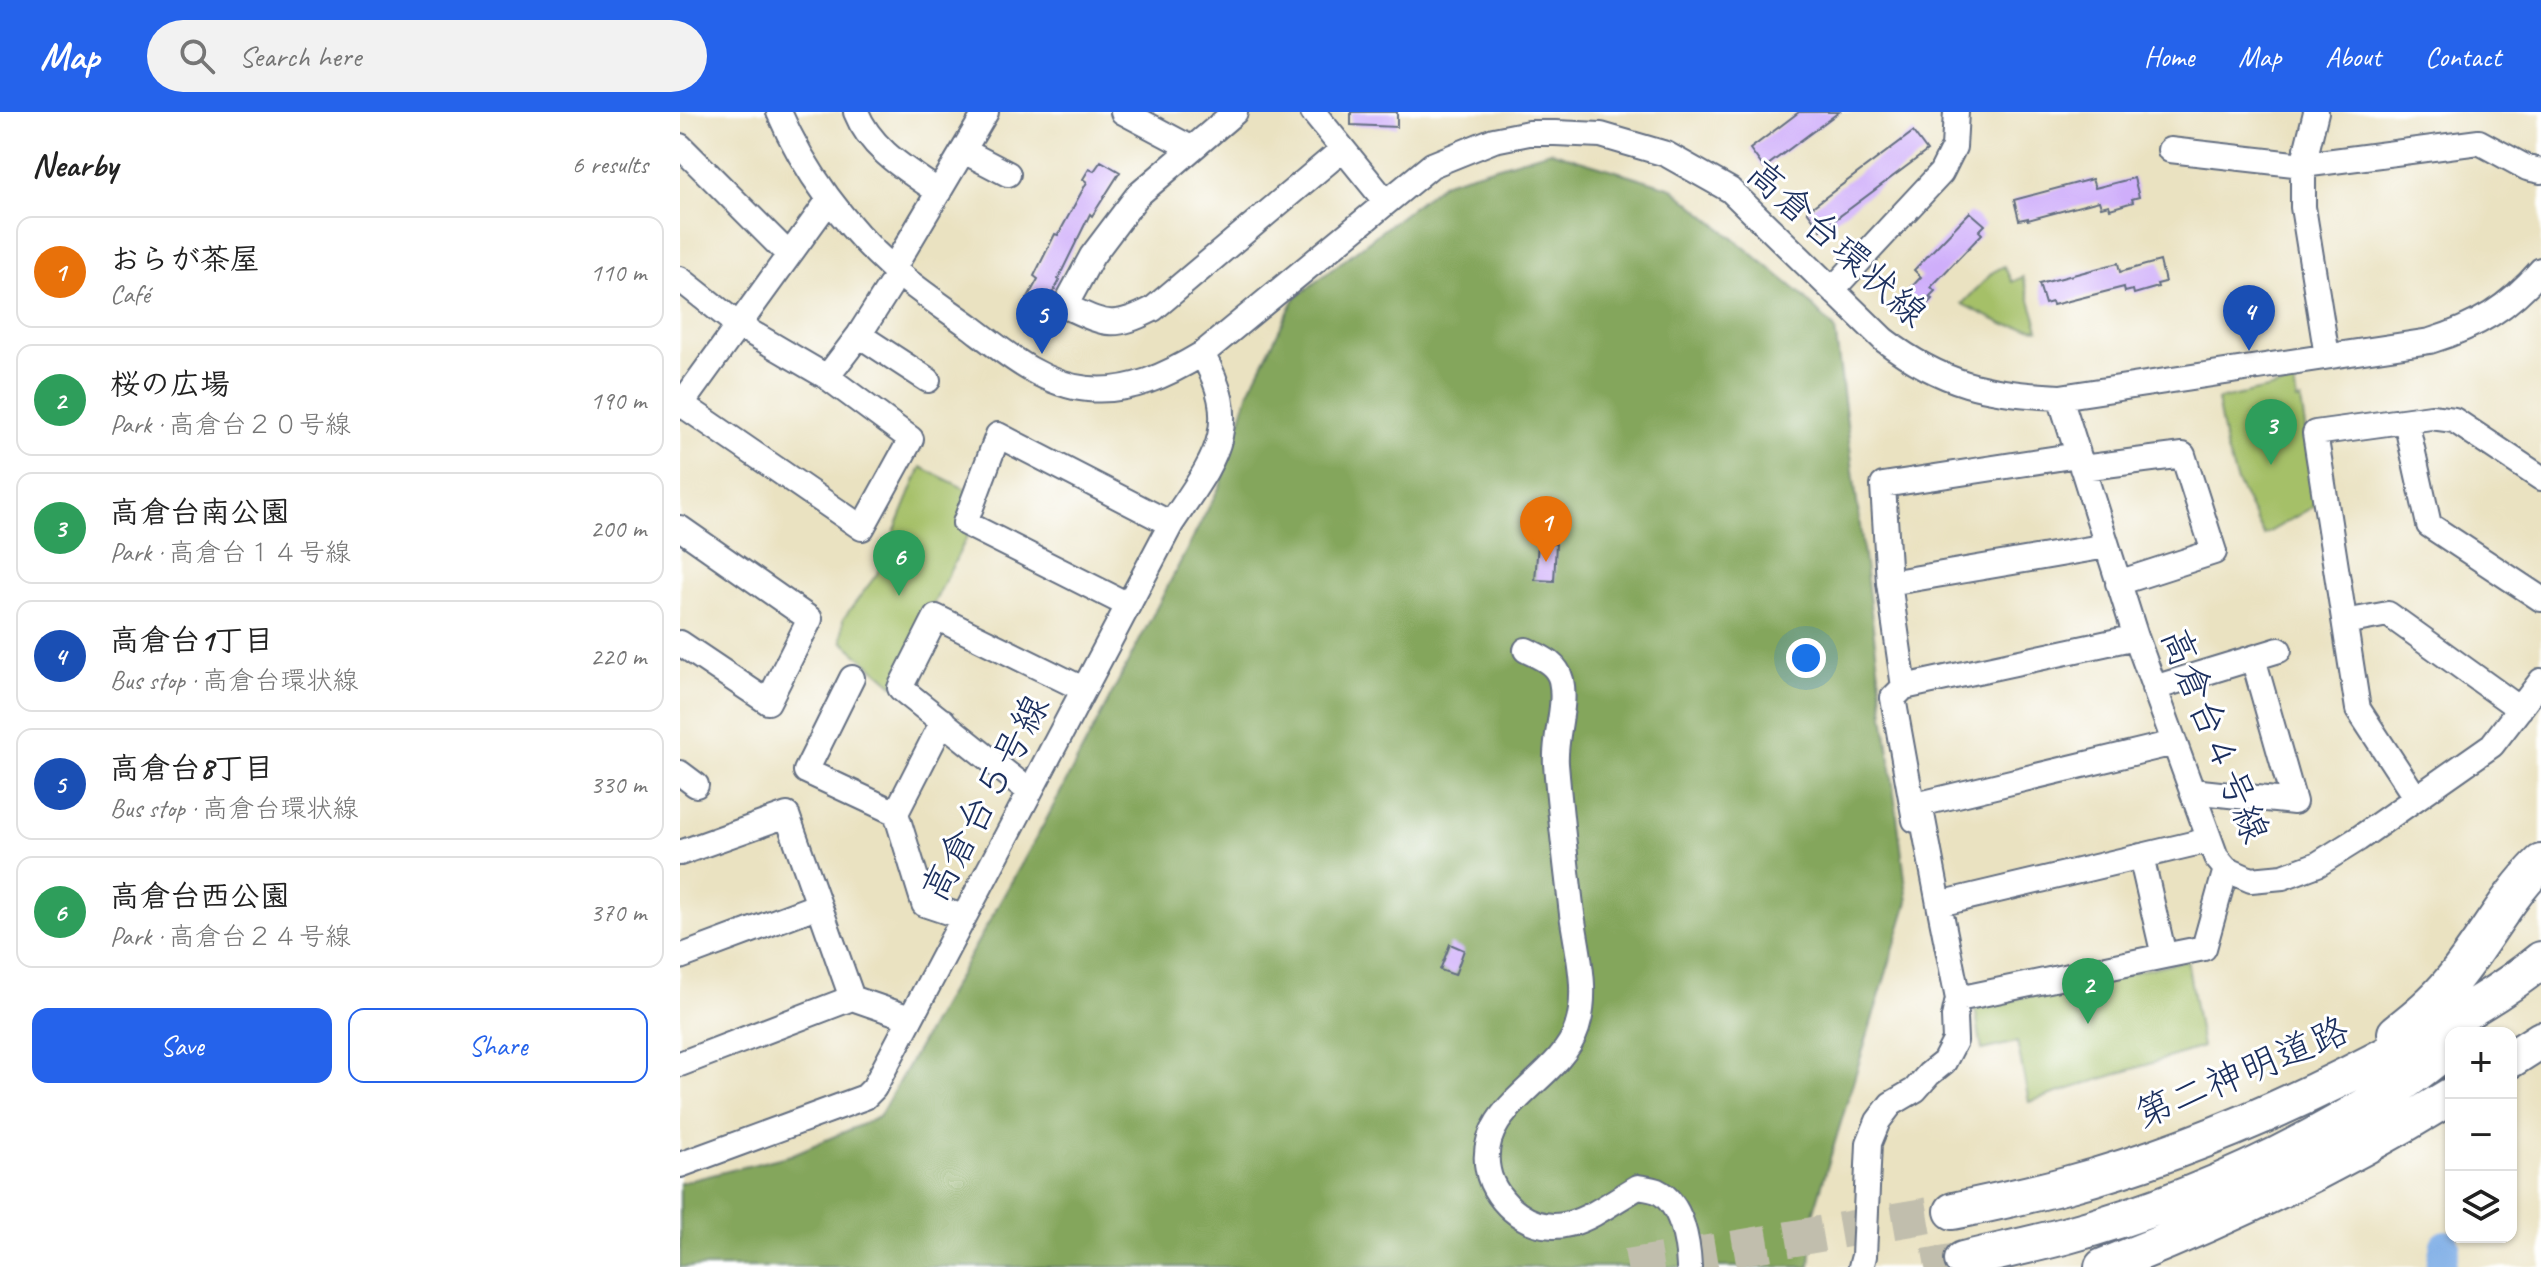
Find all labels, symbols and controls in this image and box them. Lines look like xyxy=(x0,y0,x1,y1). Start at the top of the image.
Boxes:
search box xyxy=(147,20,707,92)
text: Map xyxy=(40,33,99,80)
icon: search xyxy=(175,34,219,78)
text: Search here xyxy=(239,37,361,75)
text: Home xyxy=(2144,39,2194,74)
text: Map xyxy=(2238,39,2281,74)
text: About xyxy=(2325,39,2381,74)
text: Contact xyxy=(2425,39,2501,74)
text: Nearby xyxy=(32,143,118,186)
text: 6 results xyxy=(572,148,648,181)
street label: 高倉台環状線 xyxy=(1737,149,1937,337)
text: おらが茶屋 xyxy=(110,240,260,278)
text: 1 xyxy=(54,256,66,289)
text: 110 m xyxy=(590,256,646,289)
text: Café xyxy=(110,278,150,311)
pin: 4 xyxy=(2223,285,2275,351)
pin: 5 xyxy=(1016,288,1068,354)
text: 桜の広場 xyxy=(110,365,230,403)
text: 2 xyxy=(54,384,66,417)
text: 190 m xyxy=(590,384,646,417)
pin: 3 xyxy=(2245,399,2297,465)
text: Park · 高倉台２０号線 xyxy=(110,408,351,441)
text: 高倉台南公園 xyxy=(110,493,290,531)
pin: 1 xyxy=(1520,496,1572,562)
text: 3 xyxy=(54,512,66,545)
text: 200 m xyxy=(590,512,646,545)
pin: 6 xyxy=(873,530,925,596)
text: Park · 高倉台１４号線 xyxy=(110,536,351,569)
street label: 高倉台４号線 xyxy=(2151,620,2279,850)
text: 高倉台1丁目 xyxy=(110,621,274,659)
your location xyxy=(1786,638,1826,678)
text: 4 xyxy=(54,640,66,673)
text: 220 m xyxy=(590,640,646,673)
text: Bus stop · 高倉台環状線 xyxy=(110,664,358,697)
street label: 高倉台５号線 xyxy=(911,686,1059,910)
text: 高倉台8丁目 xyxy=(110,749,274,787)
text: 5 xyxy=(54,768,66,801)
text: 330 m xyxy=(590,768,646,801)
text: Bus stop · 高倉台環状線 xyxy=(110,792,358,825)
text: 高倉台西公園 xyxy=(110,877,290,915)
text: 6 xyxy=(54,896,66,929)
text: 370 m xyxy=(590,896,646,929)
text: Park · 高倉台２４号線 xyxy=(110,920,351,953)
pin: 2 xyxy=(2062,958,2114,1024)
street label: 第二神明道路 xyxy=(2128,1006,2356,1138)
button: Save xyxy=(32,1008,332,1083)
button: Share xyxy=(348,1008,648,1083)
map controls xyxy=(2445,1027,2517,1243)
button: + xyxy=(2445,1027,2517,1099)
button: − xyxy=(2445,1099,2517,1171)
button: layers xyxy=(2445,1171,2517,1243)

